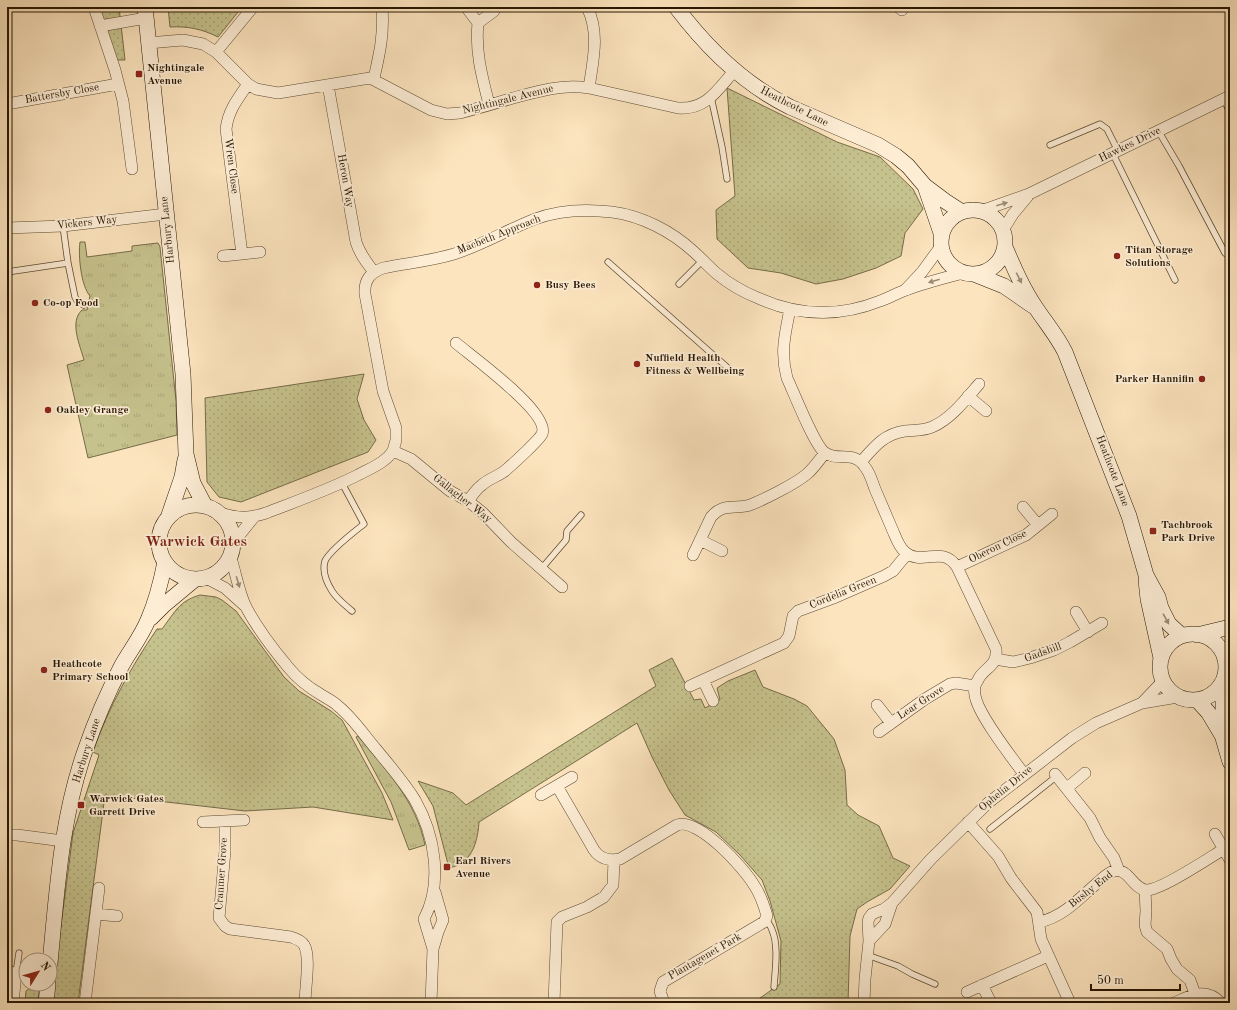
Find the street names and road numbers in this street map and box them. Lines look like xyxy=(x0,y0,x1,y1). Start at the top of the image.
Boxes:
street label: Battersby Close xyxy=(24,82,100,106)
street label: Nightingale Avenue xyxy=(461,83,555,117)
street label: Heathcote Lane xyxy=(758,85,830,129)
street label: Hawkes Drive xyxy=(1097,125,1163,165)
street label: Wren Close xyxy=(222,138,240,194)
street label: Heron Way xyxy=(335,153,355,209)
street label: Harbury Lane xyxy=(159,196,177,264)
street label: Macbeth Approach xyxy=(456,213,542,257)
street label: Vickers Way xyxy=(56,214,118,232)
street label: Heathcote Lane xyxy=(1093,434,1131,508)
street label: Gallagher Way xyxy=(431,473,494,525)
street label: Oberon Close xyxy=(967,528,1029,566)
street label: Cordelia Green xyxy=(808,575,878,611)
street label: Gadshill xyxy=(1023,641,1063,665)
street label: Lear Grove xyxy=(896,684,946,722)
street label: Harbury Lane xyxy=(71,717,103,785)
street label: Ophelia Drive xyxy=(977,764,1035,814)
street label: Cranmer Grove xyxy=(214,837,230,911)
street label: Bushy End xyxy=(1067,869,1115,910)
street label: Plantagenet Park xyxy=(666,931,744,982)

